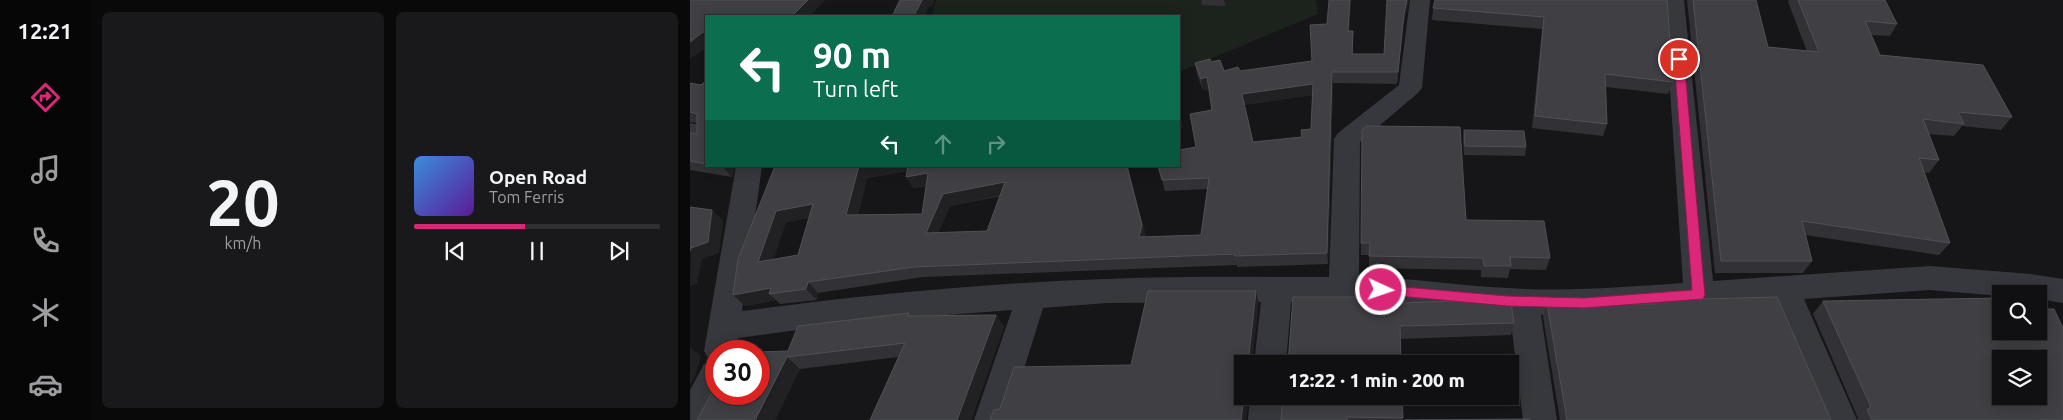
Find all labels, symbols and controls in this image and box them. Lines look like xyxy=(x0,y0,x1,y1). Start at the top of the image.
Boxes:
text: 12:21 xyxy=(17,18,73,43)
icon: left xyxy=(730,35,795,100)
text: 90 m xyxy=(813,35,891,75)
pin xyxy=(1658,38,1700,80)
icon: arrive xyxy=(1665,45,1693,73)
text: Turn left xyxy=(813,76,898,101)
icon: directions xyxy=(28,80,63,115)
icon: left xyxy=(876,130,904,158)
icon: ahead xyxy=(929,130,957,158)
icon: right xyxy=(982,130,1010,158)
icon: music xyxy=(28,152,63,187)
text: 20 xyxy=(206,165,280,238)
text: Open Road xyxy=(489,166,587,188)
text: Tom Ferris xyxy=(489,188,564,206)
icon: phone xyxy=(28,223,63,258)
text: km/h xyxy=(225,234,261,252)
icon: previous xyxy=(441,237,469,265)
icon: pause xyxy=(523,237,551,265)
icon: next xyxy=(605,237,633,265)
position arrow xyxy=(1354,263,1406,315)
map controls xyxy=(1992,285,2047,405)
button: search xyxy=(1992,285,2047,340)
icon: climate xyxy=(28,295,63,330)
speed limit sign: 30 xyxy=(705,340,770,405)
button: layers xyxy=(1992,350,2047,405)
icon: car xyxy=(28,367,63,402)
text: 12:22 · 1 min · 200 m xyxy=(1288,369,1465,391)

